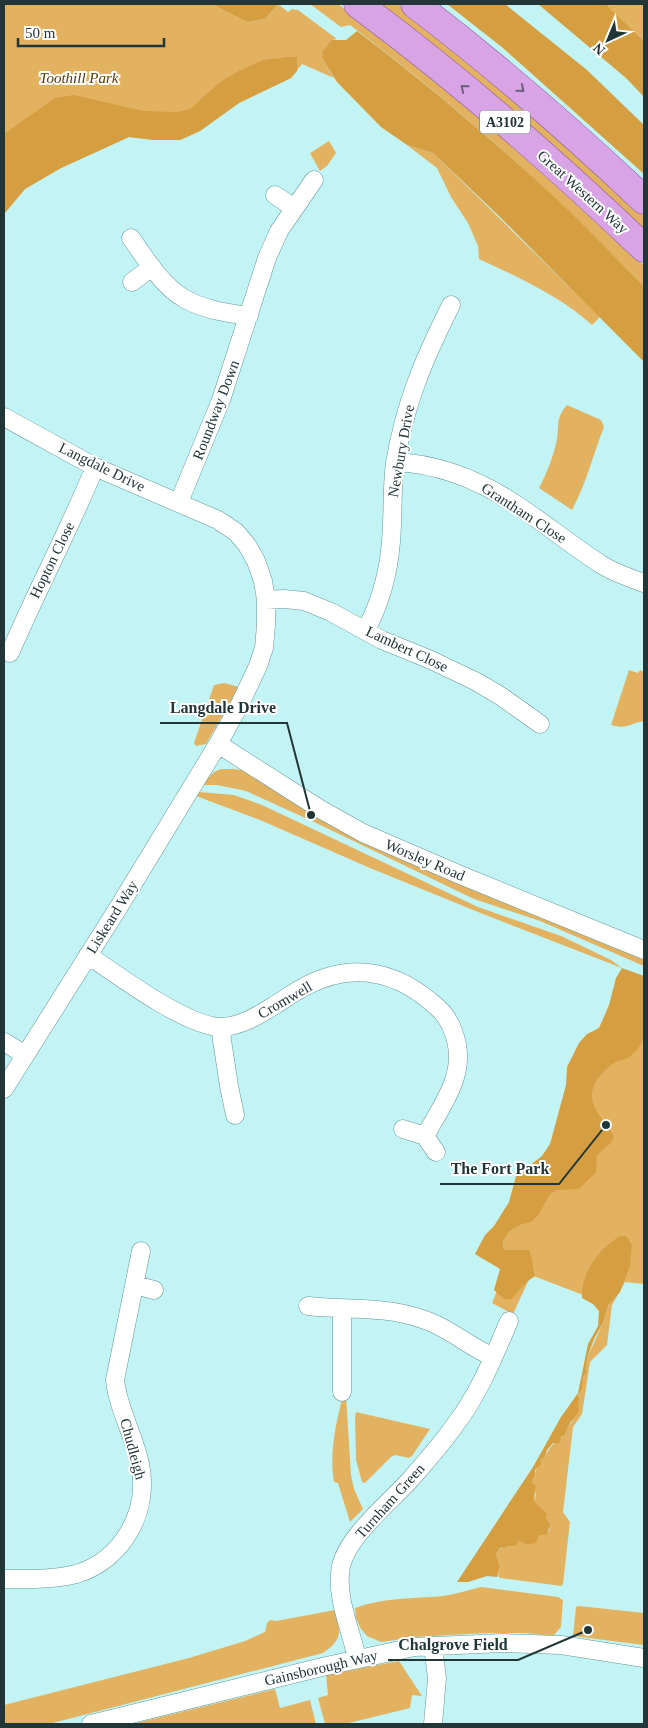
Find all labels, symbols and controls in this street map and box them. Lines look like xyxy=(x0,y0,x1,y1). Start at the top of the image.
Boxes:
scale bar xyxy=(18,15,164,47)
north arrow xyxy=(583,15,633,65)
text: 50 m xyxy=(25,25,56,41)
text: N xyxy=(590,40,608,58)
park label: Toothill Park xyxy=(39,70,119,86)
one-way arrow xyxy=(515,83,524,92)
one-way arrow xyxy=(461,84,470,93)
road number: A3102 xyxy=(480,110,530,134)
street label: Great Western Way xyxy=(534,147,632,237)
street label: Roundway Down xyxy=(190,357,243,462)
street label: Newbury Drive xyxy=(385,403,417,499)
street label: Langdale Drive xyxy=(56,439,148,495)
street label: Grantham Close xyxy=(479,480,570,547)
street label: Hopton Close xyxy=(27,519,78,601)
street label: Lambert Close xyxy=(363,623,451,675)
callout: Langdale Drive xyxy=(160,692,287,723)
text: Langdale Drive xyxy=(170,699,276,717)
street label: Worsley Road xyxy=(383,836,468,884)
street label: Liskeard Way xyxy=(83,877,141,956)
street label: Cromwell xyxy=(255,978,315,1022)
callout: The Fort Park xyxy=(440,1153,559,1184)
text: The Fort Park xyxy=(451,1160,549,1177)
street label: Chudleigh xyxy=(117,1417,149,1482)
street label: Turnham Green xyxy=(352,1460,428,1542)
callout: Chalgrove Field xyxy=(388,1629,518,1660)
text: Chalgrove Field xyxy=(398,1636,508,1654)
street label: Gainsborough Way xyxy=(263,1647,380,1689)

